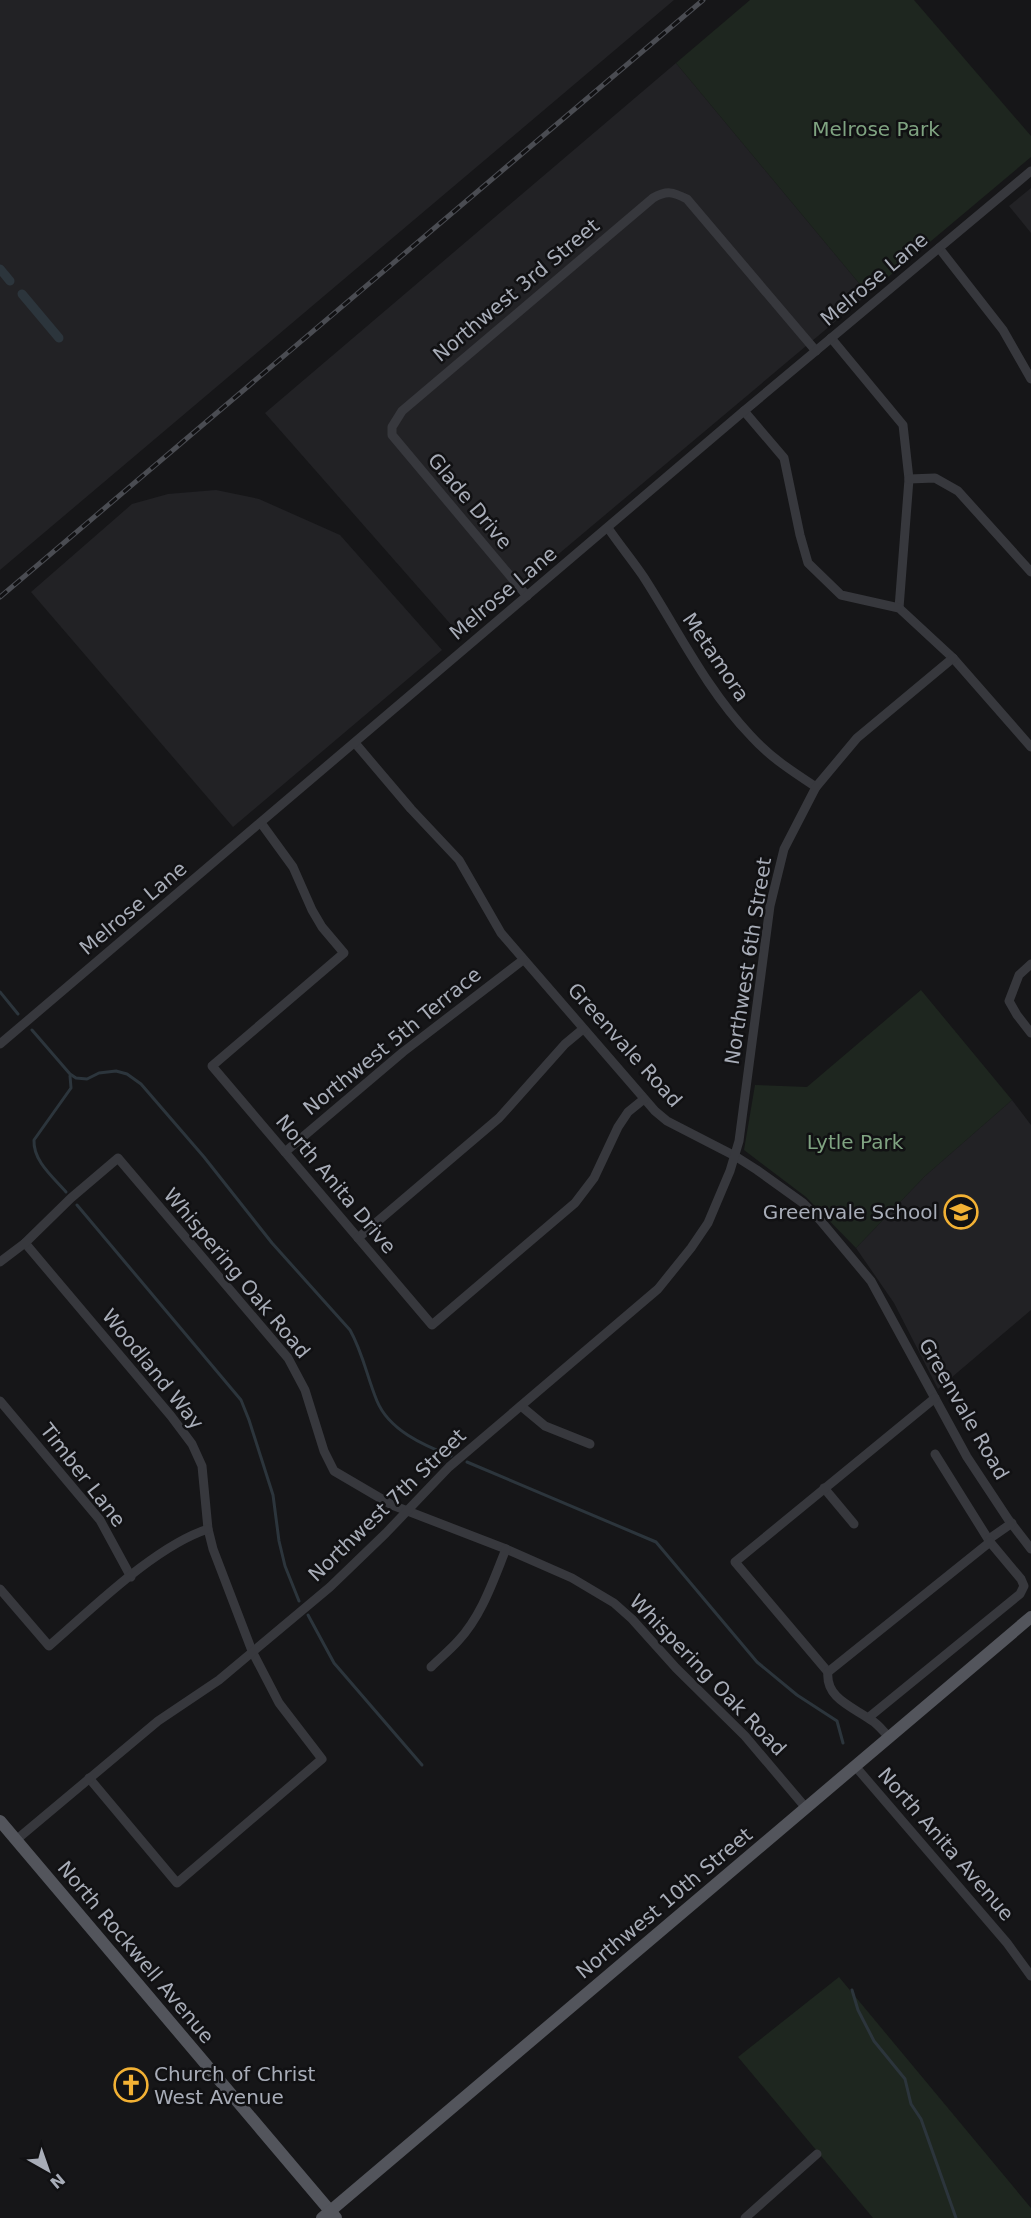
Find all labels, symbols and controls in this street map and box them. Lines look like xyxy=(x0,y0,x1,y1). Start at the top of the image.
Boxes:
park label: Melrose Park xyxy=(812,117,940,141)
street label: Northwest 3rd Street xyxy=(428,213,604,367)
street label: Melrose Lane xyxy=(815,227,933,331)
street label: Glade Drive xyxy=(423,448,517,554)
street label: Melrose Lane xyxy=(444,541,562,645)
street label: Metamora xyxy=(678,608,754,706)
street label: Northwest 6th Street xyxy=(720,855,776,1066)
street label: Melrose Lane xyxy=(74,856,192,960)
street label: Northwest 5th Terrace xyxy=(298,962,486,1120)
street label: Greenvale Road xyxy=(563,978,687,1112)
street label: North Anita Drive xyxy=(271,1110,401,1258)
park label: Lytle Park xyxy=(807,1130,904,1154)
street label: Whispering Oak Road xyxy=(159,1183,315,1363)
school or university icon: Greenvale School xyxy=(943,1194,979,1230)
place label: Greenvale School xyxy=(763,1200,938,1224)
street label: Woodland Way xyxy=(97,1304,209,1434)
street label: Greenvale Road xyxy=(914,1334,1014,1484)
street label: Timber Lane xyxy=(35,1418,131,1531)
street label: Northwest 7th Street xyxy=(303,1423,471,1586)
street label: Whispering Oak Road xyxy=(625,1589,791,1761)
street label: North Anita Avenue xyxy=(873,1763,1019,1925)
street label: Northwest 10th Street xyxy=(571,1822,757,1984)
street label: North Rockwell Avenue xyxy=(53,1856,219,2048)
place label: Church of Christ West Avenue xyxy=(154,2062,316,2109)
church icon: Church of Christ West Avenue xyxy=(113,2067,149,2103)
north arrow xyxy=(18,2140,78,2200)
text: N xyxy=(46,2170,69,2193)

